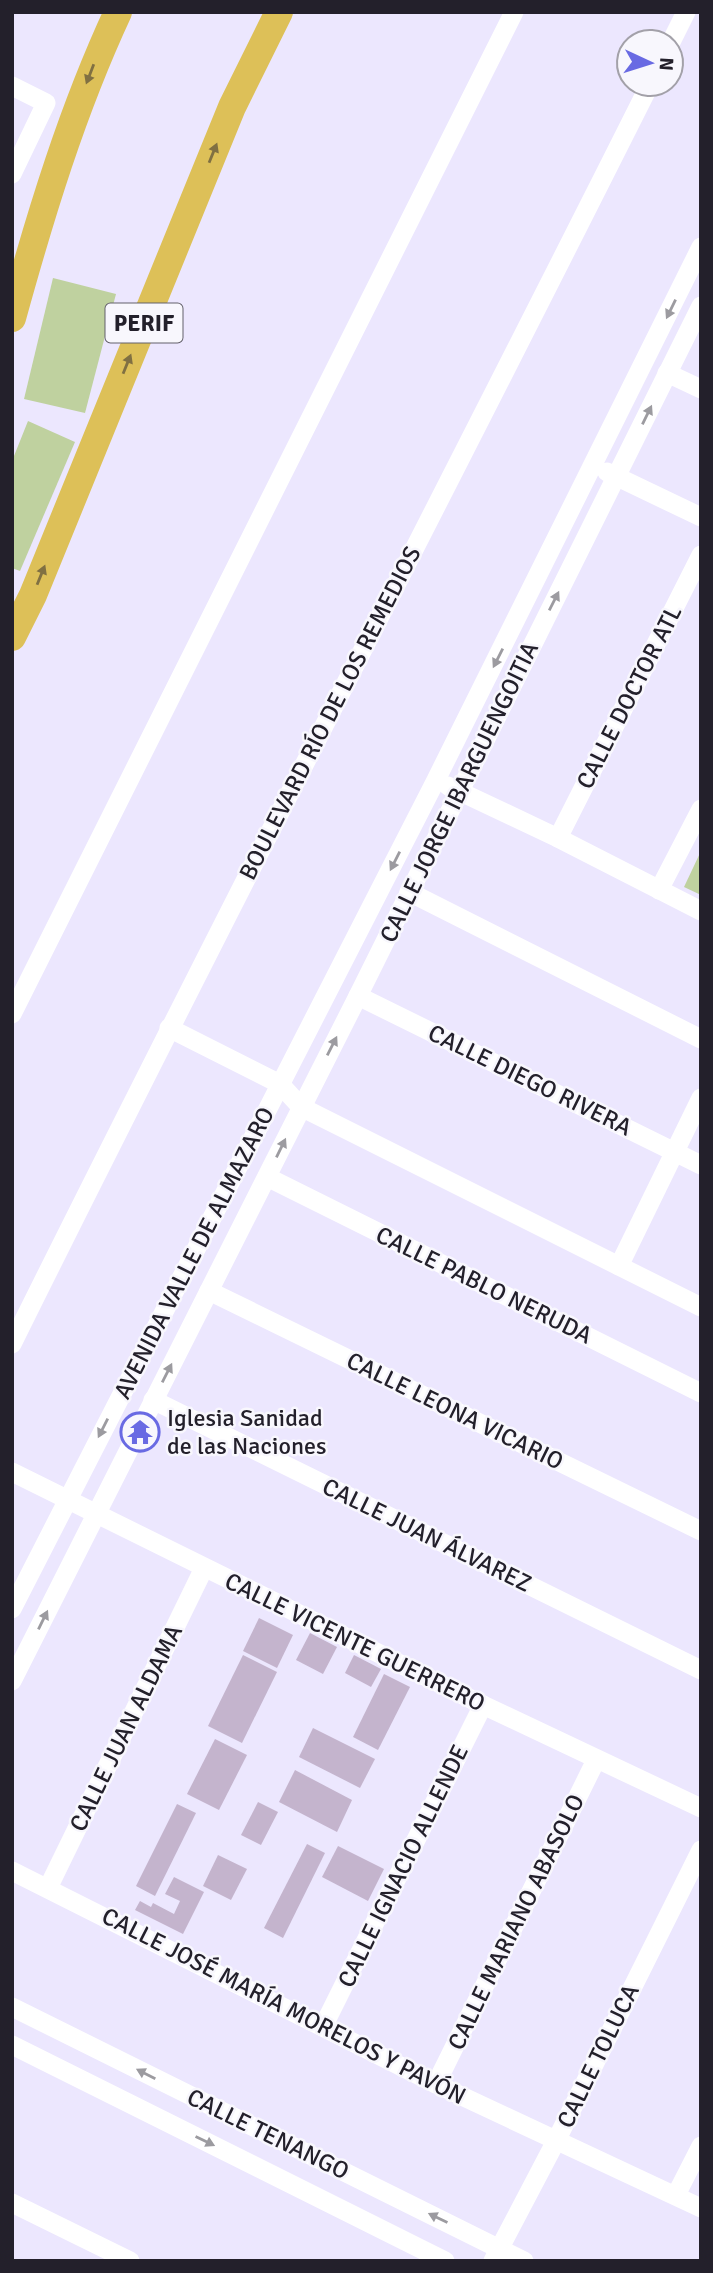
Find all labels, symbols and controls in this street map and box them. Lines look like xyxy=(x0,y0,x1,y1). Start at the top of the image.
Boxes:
north arrow xyxy=(615,28,685,98)
text: N xyxy=(654,57,678,72)
one-way arrow xyxy=(84,64,95,85)
one-way arrow xyxy=(207,143,218,164)
one-way arrow xyxy=(665,299,676,319)
road number: PERIF xyxy=(106,304,182,342)
one-way arrow xyxy=(122,354,133,375)
one-way arrow xyxy=(641,405,652,425)
street label: BOULEVARD RÍO DE LOS REMEDIOS xyxy=(233,541,427,885)
one-way arrow xyxy=(36,564,47,585)
one-way arrow xyxy=(548,591,559,611)
street label: CALLE DOCTOR ATL xyxy=(570,600,688,794)
street label: CALLE JORGE IBARGUENGOITIA xyxy=(373,636,545,947)
one-way arrow xyxy=(492,648,503,668)
one-way arrow xyxy=(389,851,401,871)
street label: CALLE DIEGO RIVERA xyxy=(423,1018,637,1143)
one-way arrow xyxy=(327,1036,338,1056)
street label: AVENIDA VALLE DE ALMAZARO xyxy=(107,1102,281,1404)
one-way arrow xyxy=(276,1138,287,1158)
street label: CALLE PABLO NERUDA xyxy=(371,1220,597,1351)
street label: CALLE LEONA VICARIO xyxy=(342,1345,568,1477)
one-way arrow xyxy=(162,1363,173,1383)
place label: Iglesia Sanidad de las Naciones xyxy=(167,1403,327,1461)
temple icon: Iglesia Sanidad de las Naciones xyxy=(119,1411,161,1453)
one-way arrow xyxy=(98,1418,109,1438)
street label: CALLE JUAN ÁLVAREZ xyxy=(318,1471,536,1599)
street label: CALLE VICENTE GUERRERO xyxy=(220,1566,490,1718)
one-way arrow xyxy=(37,1610,48,1630)
street label: CALLE JUAN ALDAMA xyxy=(63,1620,189,1836)
street label: CALLE IGNACIO ALLENDE xyxy=(331,1740,475,1992)
street label: CALLE MARIANO ABASOLO xyxy=(441,1789,591,2055)
street label: CALLE JOSÉ MARÍA MORELOS Y PAVÓN xyxy=(97,1901,471,2111)
street label: CALLE TOLUCA xyxy=(550,1979,646,2133)
one-way arrow xyxy=(136,2068,156,2080)
street label: CALLE TENANGO xyxy=(182,2082,354,2186)
one-way arrow xyxy=(195,2136,215,2147)
one-way arrow xyxy=(428,2213,448,2224)

